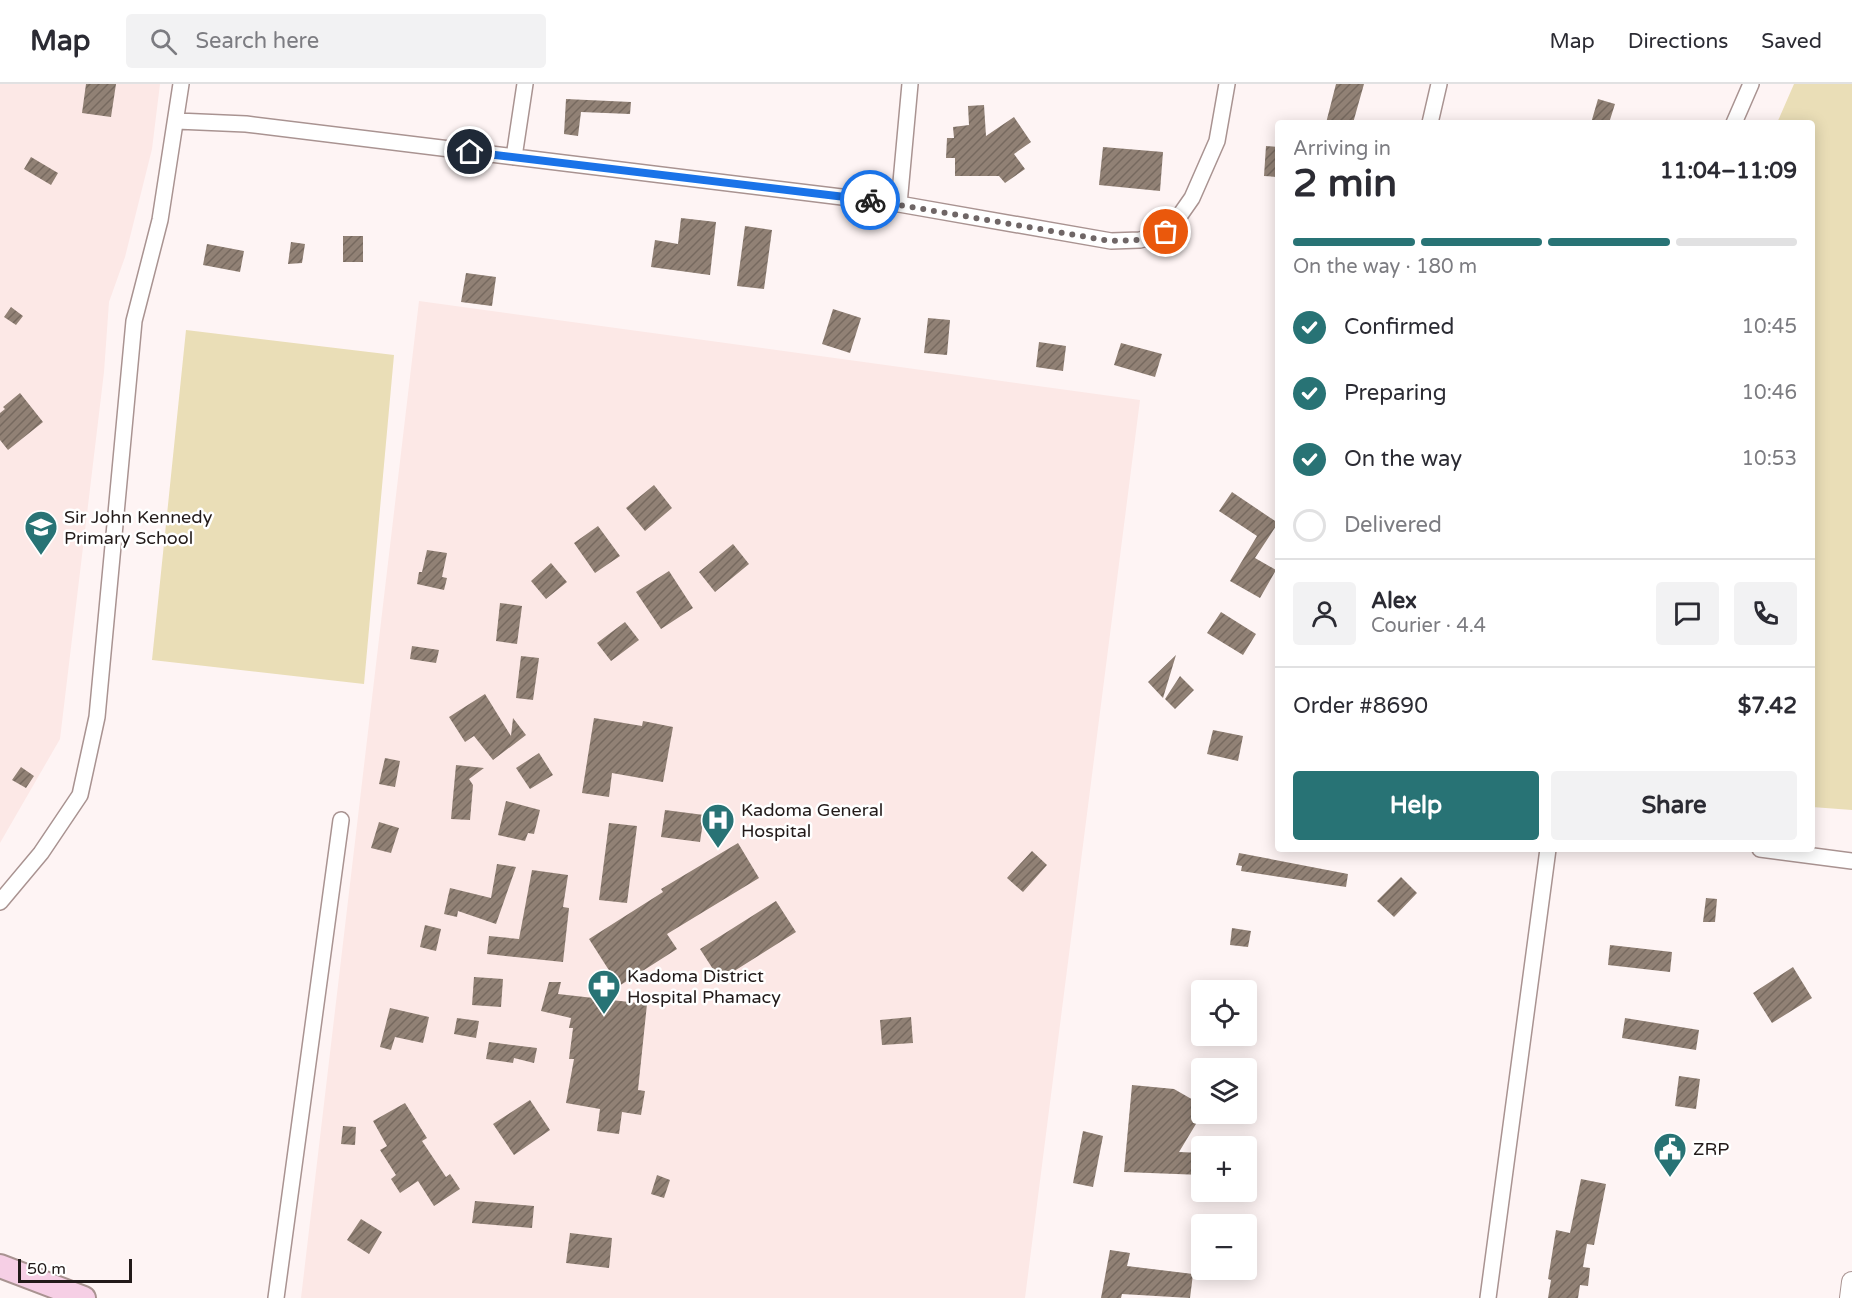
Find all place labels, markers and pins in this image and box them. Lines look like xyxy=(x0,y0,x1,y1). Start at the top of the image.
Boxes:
pin xyxy=(444,126,495,177)
pin xyxy=(1140,206,1191,257)
place label: Sir John Kennedy Primary School xyxy=(64,506,213,549)
school or university icon: Sir John Kennedy Primary School xyxy=(23,509,59,556)
place label: Kadoma General Hospital xyxy=(741,799,883,842)
hospital icon: Kadoma General Hospital xyxy=(700,802,736,849)
place label: Kadoma District Hospital Phamacy xyxy=(627,965,781,1008)
pharmacy icon: Kadoma District Hospital Phamacy xyxy=(586,968,622,1015)
public building icon: ZRP xyxy=(1652,1131,1688,1178)
place label: ZRP xyxy=(1693,1138,1729,1160)

